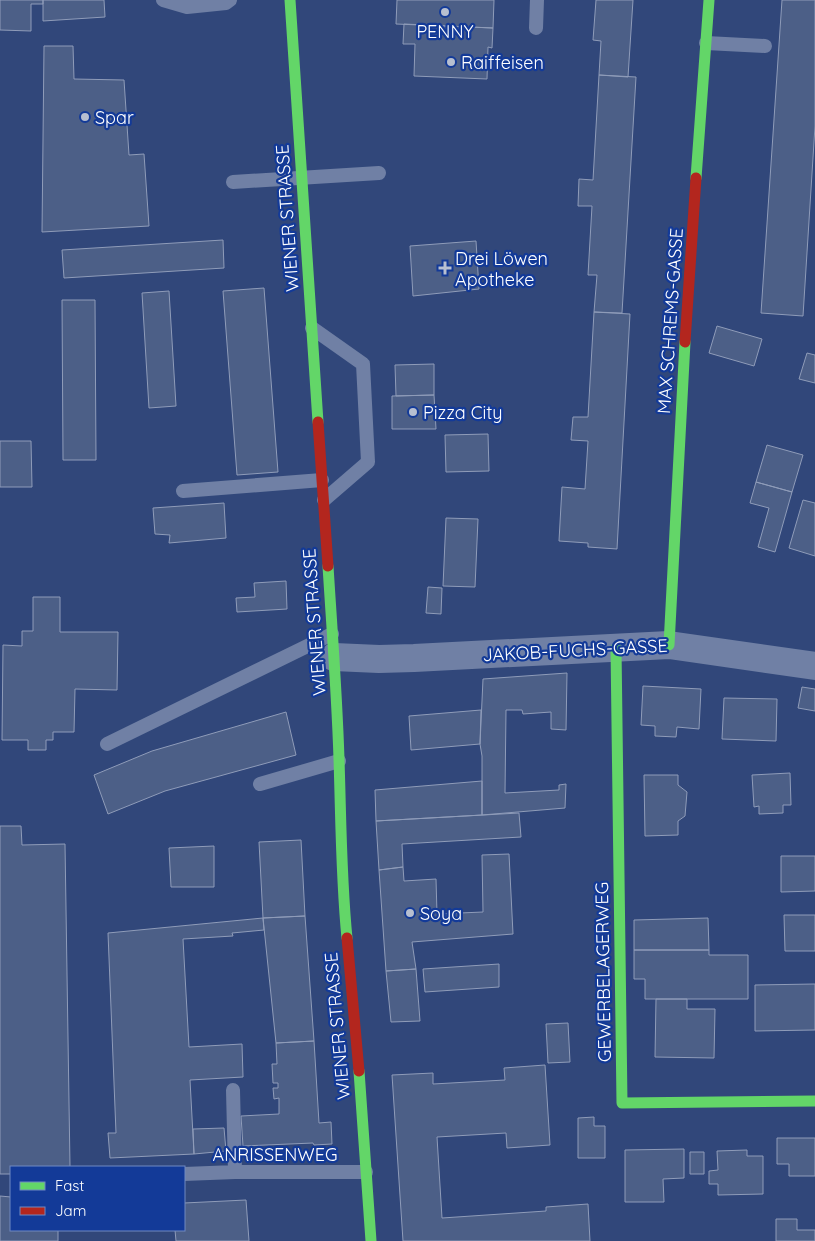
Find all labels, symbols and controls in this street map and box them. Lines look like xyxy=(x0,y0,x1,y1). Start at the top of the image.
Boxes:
marker: PENNY xyxy=(439,6,451,18)
place label: PENNY xyxy=(416,20,474,43)
place label: Raiffeisen xyxy=(461,51,544,74)
marker: Raiffeisen xyxy=(445,56,457,68)
place label: Spar xyxy=(95,106,134,129)
marker: Spar xyxy=(79,111,91,123)
street label: WIENER STRASSE xyxy=(270,144,304,292)
street label: MAX SCHREMS-GASSE xyxy=(652,227,688,415)
place label: Drei Löwen Apotheke xyxy=(455,247,548,291)
marker: Drei Löwen Apotheke xyxy=(439,262,451,274)
place label: Pizza City xyxy=(423,401,503,424)
marker: Pizza City xyxy=(407,406,419,418)
street label: WIENER STRASSE xyxy=(297,548,331,696)
street label: JAKOB-FUCHS-GASSE xyxy=(482,634,668,666)
street label: GEWERBELAGERWEG xyxy=(590,882,616,1062)
place label: Soya xyxy=(420,902,462,925)
marker: Soya xyxy=(404,907,416,919)
street label: WIENER STRASSE xyxy=(319,951,355,1101)
street label: ANRISSENWEG xyxy=(213,1143,338,1166)
legend xyxy=(10,1166,185,1231)
text: Fast xyxy=(55,1176,84,1195)
text: Jam xyxy=(55,1201,86,1220)

